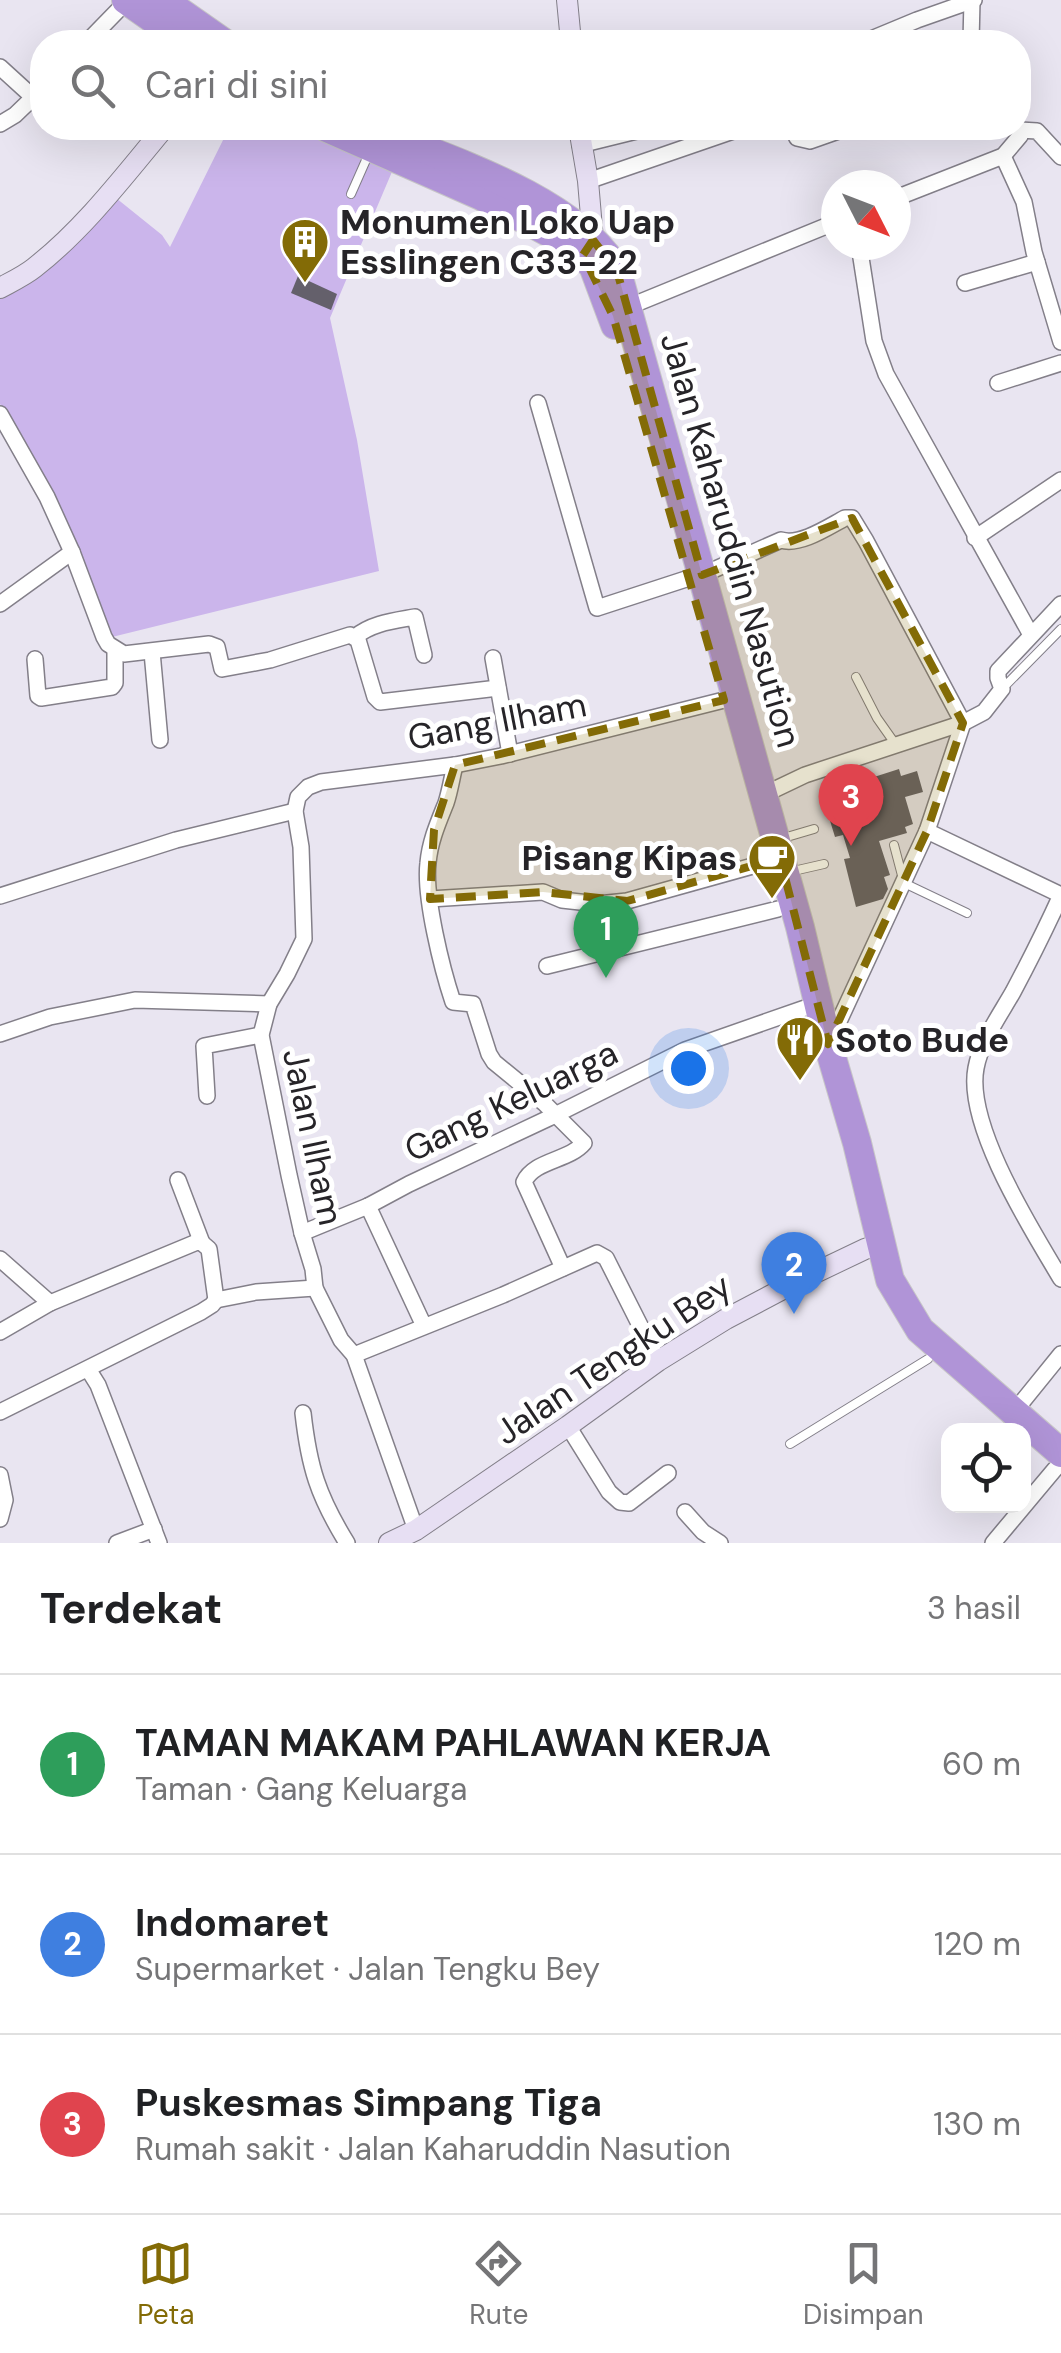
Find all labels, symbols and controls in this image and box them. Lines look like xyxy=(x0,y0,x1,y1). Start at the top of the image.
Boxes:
search box xyxy=(30,30,1031,140)
icon: search xyxy=(65,58,120,113)
text: Cari di sini xyxy=(145,60,328,110)
north arrow xyxy=(821,170,911,260)
place label: Monumen Loko Uap Esslingen C33-22 xyxy=(340,199,675,285)
building icon: Monumen Loko Uap Esslingen C33-22 xyxy=(279,216,331,284)
street label: Jalan Kaharuddin Nasution xyxy=(650,327,812,753)
street label: Gang Ilham xyxy=(404,681,590,761)
pin: 3 xyxy=(818,764,884,846)
cafe icon: Pisang Kipas xyxy=(746,832,798,900)
place label: Pisang Kipas xyxy=(522,835,737,881)
pin: 1 xyxy=(574,896,638,978)
restaurant icon: Soto Bude xyxy=(774,1014,826,1082)
place label: Soto Bude xyxy=(835,1017,1009,1063)
street label: Gang Keluarga xyxy=(397,1030,625,1172)
your location xyxy=(663,1043,714,1094)
street label: Jalan Ilham xyxy=(272,1045,354,1229)
pin: 2 xyxy=(762,1232,826,1314)
street label: Jalan Tengku Bey xyxy=(486,1263,740,1455)
map controls xyxy=(941,1423,1031,1513)
button: locate xyxy=(941,1423,1031,1513)
text: Terdekat xyxy=(40,1581,222,1636)
text: 3 hasil xyxy=(927,1587,1021,1629)
text: TAMAN MAKAM PAHLAWAN KERJA xyxy=(135,1718,771,1768)
text: 1 xyxy=(67,1743,78,1785)
text: 60 m xyxy=(942,1743,1021,1785)
text: Taman · Gang Keluarga xyxy=(135,1768,467,1810)
text: Indomaret xyxy=(135,1898,329,1948)
text: 2 xyxy=(63,1923,82,1965)
text: 120 m xyxy=(934,1923,1021,1965)
text: Supermarket · Jalan Tengku Bey xyxy=(135,1948,600,1990)
text: Puskesmas Simpang Tiga xyxy=(135,2078,602,2128)
text: 3 xyxy=(63,2103,82,2145)
text: 130 m xyxy=(933,2103,1021,2145)
text: Rumah sakit · Jalan Kaharuddin Nasution xyxy=(135,2128,731,2170)
tab: Peta xyxy=(137,2236,194,2333)
tab: Rute xyxy=(469,2236,528,2333)
tab: Disimpan xyxy=(803,2236,924,2333)

